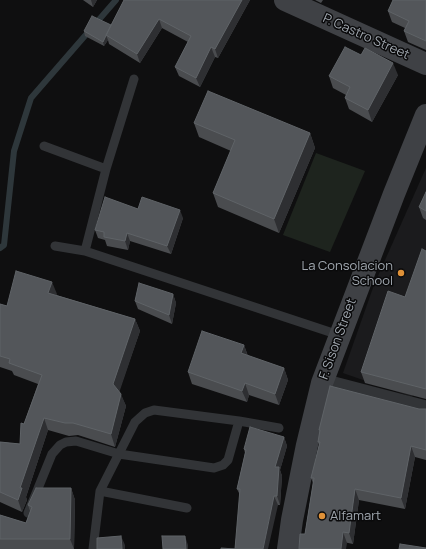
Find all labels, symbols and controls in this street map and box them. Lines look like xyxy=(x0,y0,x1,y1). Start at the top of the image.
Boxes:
street label: P. Castro Street xyxy=(320,11,412,63)
place label: La Consolacion School xyxy=(302,258,393,289)
marker: La Consolacion School xyxy=(396,268,406,278)
street label: F. Sison Street xyxy=(316,296,360,382)
place label: Alfamart xyxy=(330,508,381,524)
marker: Alfamart xyxy=(317,511,327,521)

